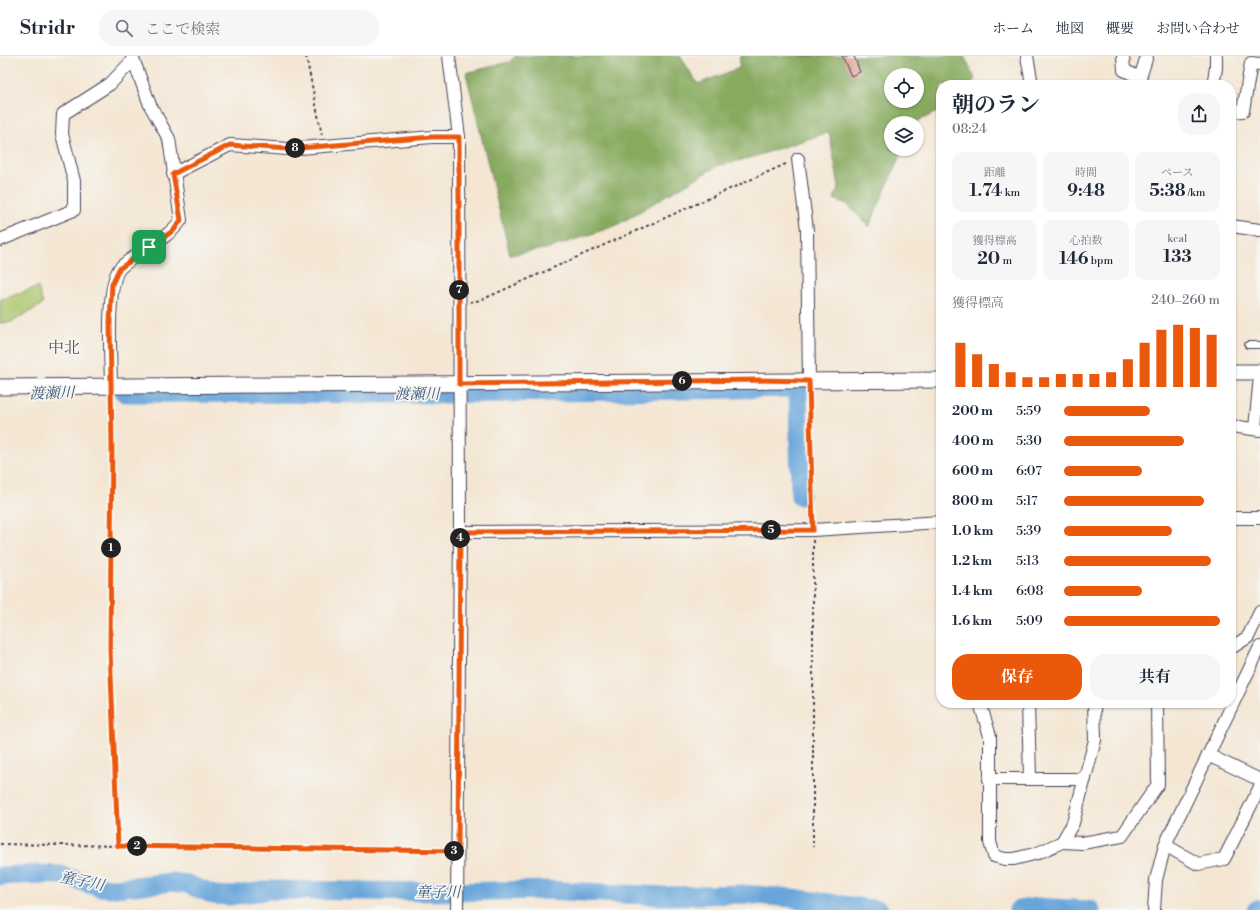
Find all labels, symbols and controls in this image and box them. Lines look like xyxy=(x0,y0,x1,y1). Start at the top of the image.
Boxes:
search box xyxy=(99,10,379,46)
text: Stridr xyxy=(20,16,75,40)
icon: search xyxy=(113,17,135,39)
text: ここで検索 xyxy=(145,20,220,39)
text: ホーム xyxy=(992,20,1034,38)
text: 地図 xyxy=(1056,20,1084,38)
text: 概要 xyxy=(1106,20,1134,38)
text: お問い合わせ xyxy=(1156,20,1240,38)
map controls xyxy=(884,68,924,156)
button: locate xyxy=(884,68,924,108)
text: 朝のラン xyxy=(952,92,1040,119)
button: share xyxy=(1178,93,1220,135)
button: layers xyxy=(884,116,924,156)
text: 08:24 xyxy=(952,121,987,137)
pin: 8 xyxy=(285,138,305,158)
text: 8 xyxy=(291,141,299,155)
text: 距離 xyxy=(984,166,1006,180)
text: 時間 xyxy=(1075,166,1097,180)
text: ペース xyxy=(1161,166,1194,180)
text: 1.74 xyxy=(969,180,1002,202)
text: 9:48 xyxy=(1067,180,1105,202)
text: 5:38 xyxy=(1149,180,1186,202)
text: km xyxy=(1002,186,1020,200)
text: /km xyxy=(1186,186,1205,200)
pin xyxy=(132,230,166,264)
text: kcal xyxy=(1167,232,1187,246)
text: 獲得標高 xyxy=(973,234,1017,248)
text: 心拍数 xyxy=(1069,234,1102,248)
icon: arrive xyxy=(138,236,160,258)
text: 133 xyxy=(1163,246,1192,268)
text: 20 xyxy=(977,248,1000,270)
text: 146 xyxy=(1059,248,1088,270)
text: m xyxy=(1000,254,1012,268)
text: bpm xyxy=(1088,254,1113,268)
pin: 7 xyxy=(449,280,469,300)
text: 7 xyxy=(456,283,462,297)
text: 240–260 m xyxy=(1151,292,1220,308)
text: 獲得標高 xyxy=(952,295,1004,311)
district label: 中北 xyxy=(48,338,80,358)
pin: 6 xyxy=(672,371,692,391)
text: 6 xyxy=(679,374,685,388)
water label: 渡瀬川 xyxy=(29,384,77,403)
water label: 渡瀬川 xyxy=(394,385,441,404)
text: 200 m xyxy=(952,403,993,419)
text: 5:59 xyxy=(1016,403,1041,419)
text: 400 m xyxy=(952,433,994,449)
text: 5:30 xyxy=(1016,433,1042,449)
text: 600 m xyxy=(952,463,993,479)
text: 6:07 xyxy=(1016,463,1042,479)
text: 800 m xyxy=(952,493,993,509)
text: 5:17 xyxy=(1016,493,1038,509)
pin: 5 xyxy=(761,520,781,540)
text: 5 xyxy=(768,523,774,537)
text: 1.0 km xyxy=(952,523,993,539)
text: 5:39 xyxy=(1016,523,1041,539)
pin: 4 xyxy=(450,528,470,548)
text: 4 xyxy=(456,531,464,545)
pin: 1 xyxy=(101,538,121,558)
text: 1 xyxy=(108,541,114,555)
text: 1.2 km xyxy=(952,553,992,569)
text: 5:13 xyxy=(1016,553,1039,569)
text: 1.4 km xyxy=(952,583,993,599)
text: 6:08 xyxy=(1016,583,1043,599)
text: 1.6 km xyxy=(952,613,992,629)
text: 5:09 xyxy=(1016,613,1043,629)
button: 保存 xyxy=(952,654,1082,700)
button: 共有 xyxy=(1090,654,1220,700)
pin: 2 xyxy=(127,836,147,856)
text: 2 xyxy=(134,839,140,853)
pin: 3 xyxy=(444,841,464,861)
text: 3 xyxy=(451,844,457,858)
water label: 童子川 xyxy=(58,868,108,896)
water label: 童子川 xyxy=(415,883,462,902)

